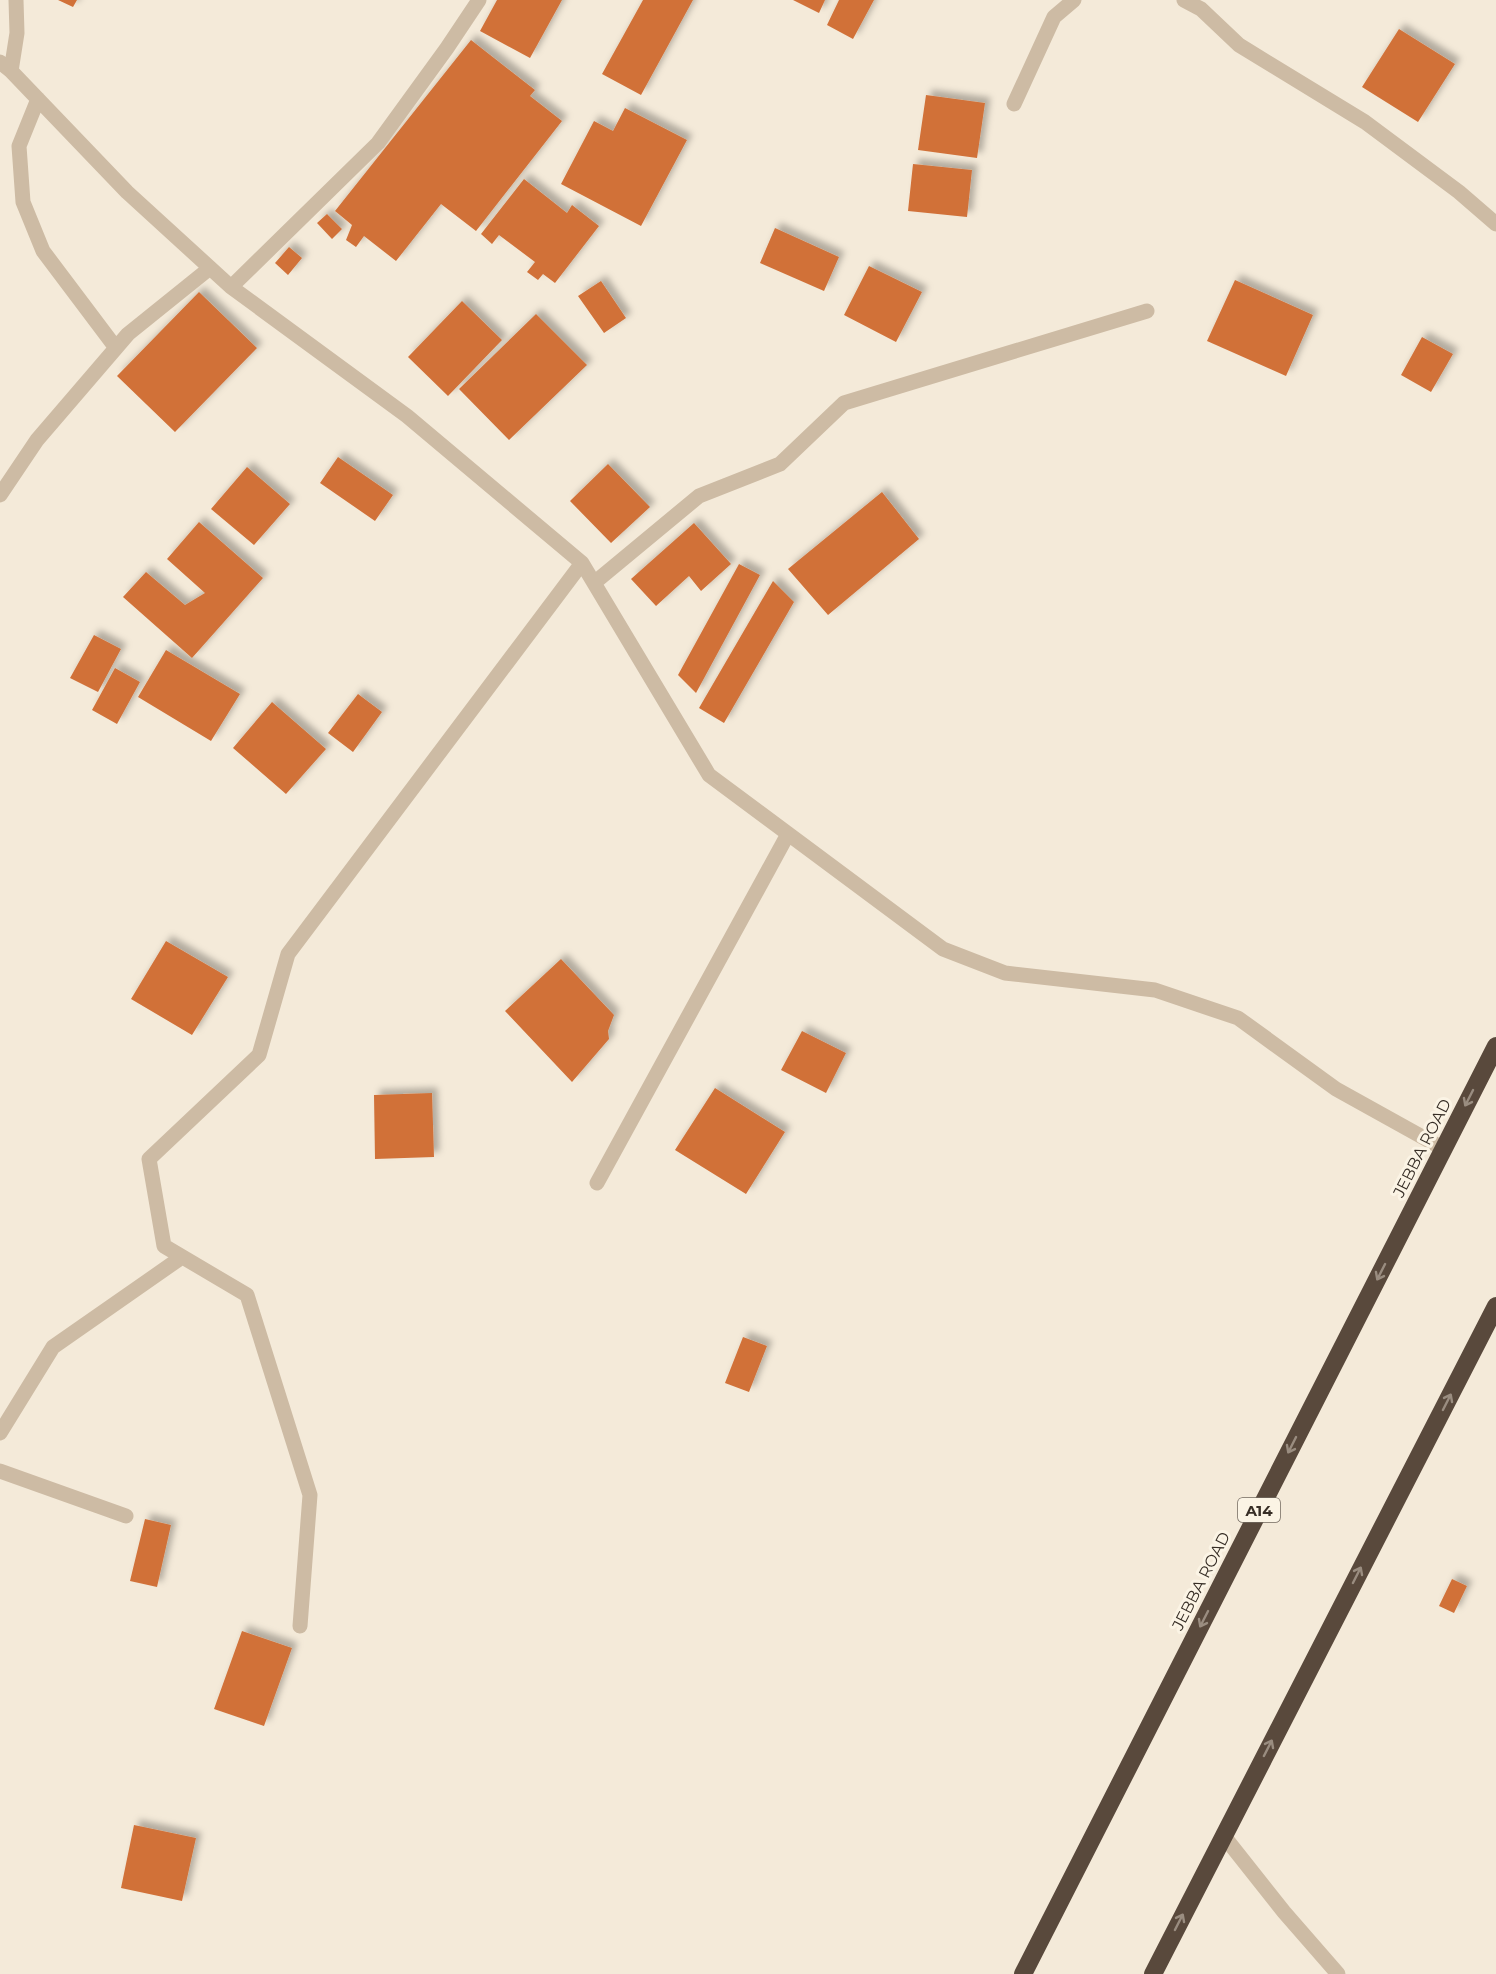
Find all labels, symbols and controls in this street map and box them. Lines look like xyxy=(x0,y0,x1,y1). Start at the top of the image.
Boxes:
one-way arrow xyxy=(1463,1089,1475,1107)
street label: JEBBA ROAD xyxy=(1389,1096,1455,1201)
one-way arrow xyxy=(1375,1262,1386,1280)
one-way arrow xyxy=(1442,1393,1453,1411)
one-way arrow xyxy=(1286,1436,1297,1454)
road number: A14 xyxy=(1238,1498,1280,1522)
street label: JEBBA ROAD xyxy=(1168,1529,1234,1634)
one-way arrow xyxy=(1352,1566,1364,1584)
one-way arrow xyxy=(1197,1610,1209,1628)
one-way arrow xyxy=(1262,1740,1274,1757)
one-way arrow xyxy=(1174,1913,1186,1931)

